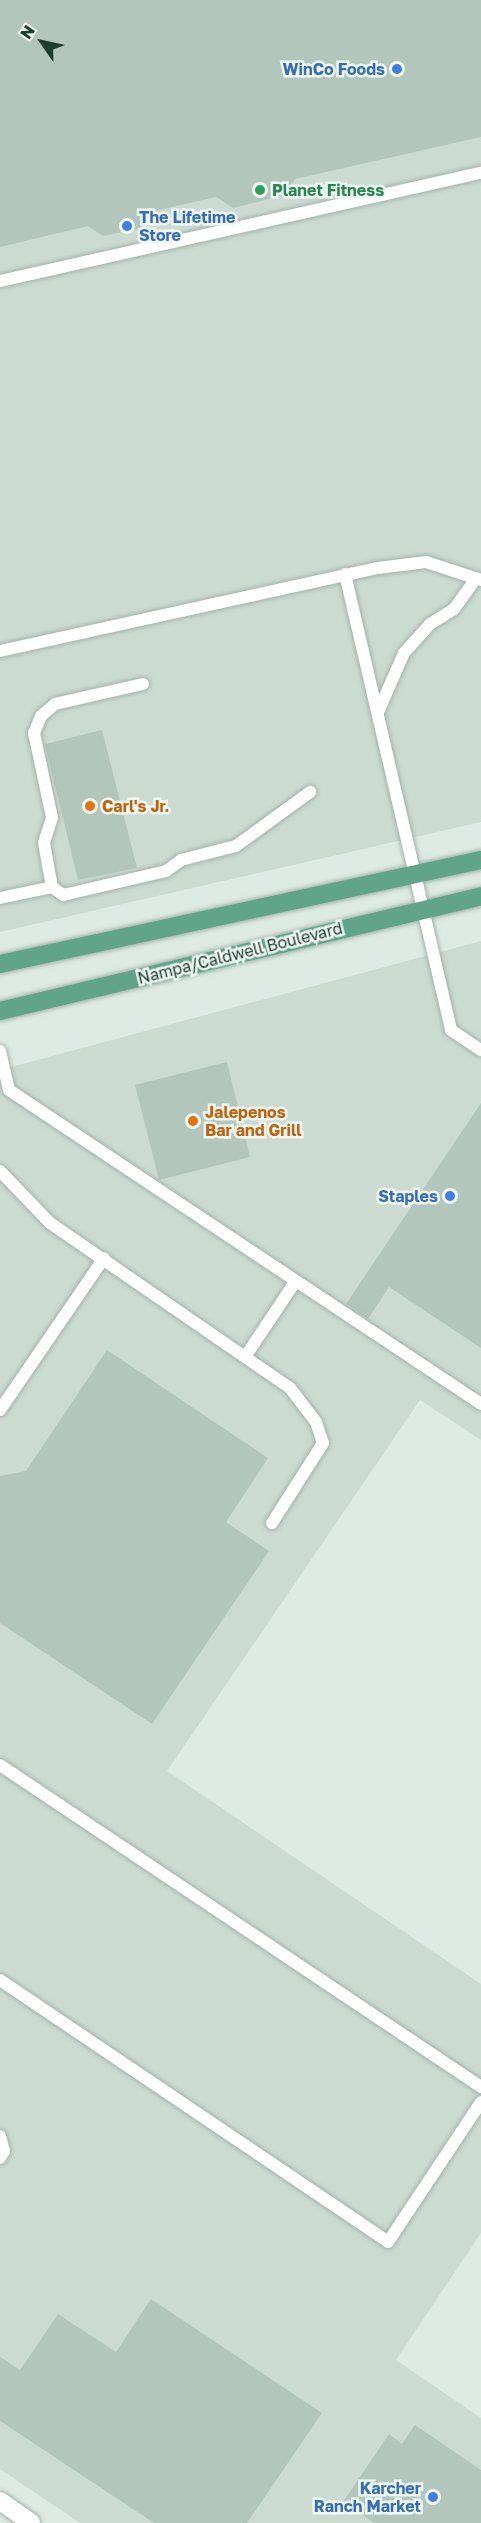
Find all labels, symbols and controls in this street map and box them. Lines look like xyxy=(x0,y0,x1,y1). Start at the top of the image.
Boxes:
north arrow xyxy=(12,12,72,72)
text: N xyxy=(15,21,39,43)
place label: WinCo Foods xyxy=(283,59,385,79)
marker: WinCo Foods xyxy=(390,62,404,76)
place label: Planet Fitness xyxy=(272,180,384,200)
marker: Planet Fitness xyxy=(253,183,267,197)
place label: The Lifetime Store xyxy=(139,207,235,245)
marker: The Lifetime Store xyxy=(120,219,134,233)
place label: Carl's Jr. xyxy=(102,796,169,816)
marker: Carl's Jr. xyxy=(83,799,97,813)
street label: Nampa/Caldwell Boulevard xyxy=(136,918,344,988)
place label: Jalepenos Bar and Grill xyxy=(205,1102,302,1140)
marker: Jalepenos Bar and Grill xyxy=(186,1114,200,1128)
place label: Staples xyxy=(378,1186,438,1206)
marker: Staples xyxy=(443,1189,457,1203)
place label: Karcher Ranch Market xyxy=(314,2478,421,2516)
marker: Karcher Ranch Market xyxy=(426,2490,440,2504)

